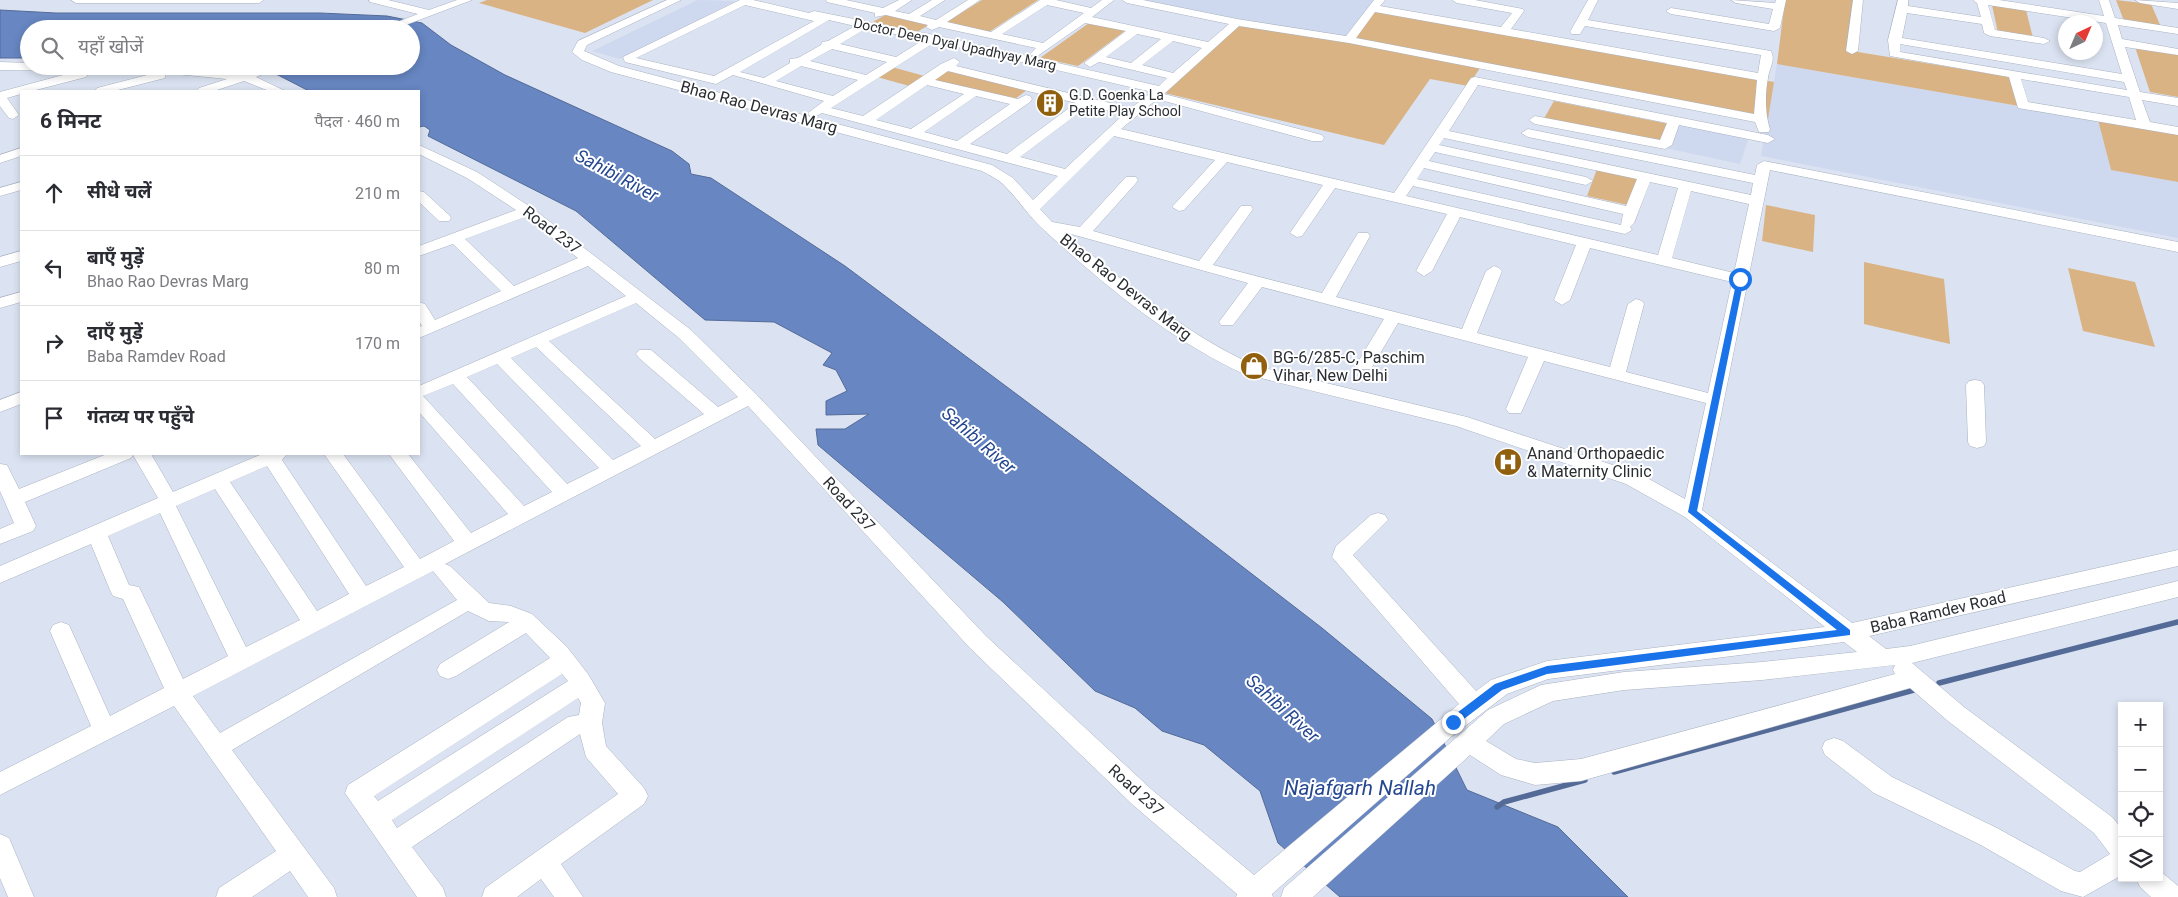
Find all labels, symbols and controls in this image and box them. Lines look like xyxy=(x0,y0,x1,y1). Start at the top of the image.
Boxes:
street label: Doctor Deen Dyal Upadhyay Marg xyxy=(852,15,1058,73)
north arrow xyxy=(2058,15,2103,60)
search box xyxy=(20,20,420,75)
icon: search xyxy=(38,34,66,62)
text: यहाँ खोजें xyxy=(78,35,143,58)
street label: Bhao Rao Devras Marg xyxy=(678,77,840,137)
place label: G.D. Goenka La Petite Play School xyxy=(1069,87,1181,119)
building icon: G.D. Goenka La Petite Play School xyxy=(1035,88,1065,118)
text: 6 मिनट xyxy=(40,109,101,133)
text: पैदल · 460 m xyxy=(314,112,400,131)
water label: Sahibi River xyxy=(572,144,663,206)
icon: ahead xyxy=(40,179,68,207)
text: सीधे चलें xyxy=(87,180,152,203)
text: 210 m xyxy=(355,184,400,203)
street label: Road 237 xyxy=(519,202,585,258)
street label: Bhao Rao Devras Marg xyxy=(1056,230,1196,344)
text: बाएँ मुड़ें xyxy=(87,246,144,269)
icon: left xyxy=(40,254,68,282)
text: 80 m xyxy=(364,259,400,278)
route start xyxy=(1729,268,1752,291)
text: Bhao Rao Devras Marg xyxy=(87,272,249,291)
text: दाएँ मुड़ें xyxy=(87,321,143,344)
icon: right xyxy=(40,329,68,357)
text: 170 m xyxy=(355,334,400,353)
text: Baba Ramdev Road xyxy=(87,347,226,366)
place label: BG-6/285-C, Paschim Vihar, New Delhi xyxy=(1273,348,1425,385)
shop icon: BG-6/285-C, Paschim Vihar, New Delhi xyxy=(1239,351,1269,381)
water label: Sahibi River xyxy=(938,402,1021,478)
icon: arrive xyxy=(40,404,68,432)
text: गंतव्य पर पहुँचे xyxy=(87,405,194,428)
place label: Anand Orthopaedic & Maternity Clinic xyxy=(1527,444,1664,481)
hospital icon: Anand Orthopaedic & Maternity Clinic xyxy=(1493,447,1523,477)
street label: Road 237 xyxy=(819,473,879,535)
street label: Baba Ramdev Road xyxy=(1868,587,2008,637)
water label: Sahibi River xyxy=(1242,670,1325,747)
map controls xyxy=(2118,702,2163,882)
button: + xyxy=(2118,702,2163,747)
route end xyxy=(1442,711,1465,734)
button: − xyxy=(2118,747,2163,792)
street label: Road 237 xyxy=(1105,760,1168,820)
water label: Najafgarh Nallah xyxy=(1284,776,1436,800)
button: locate xyxy=(2118,792,2163,837)
button: layers xyxy=(2118,837,2163,882)

